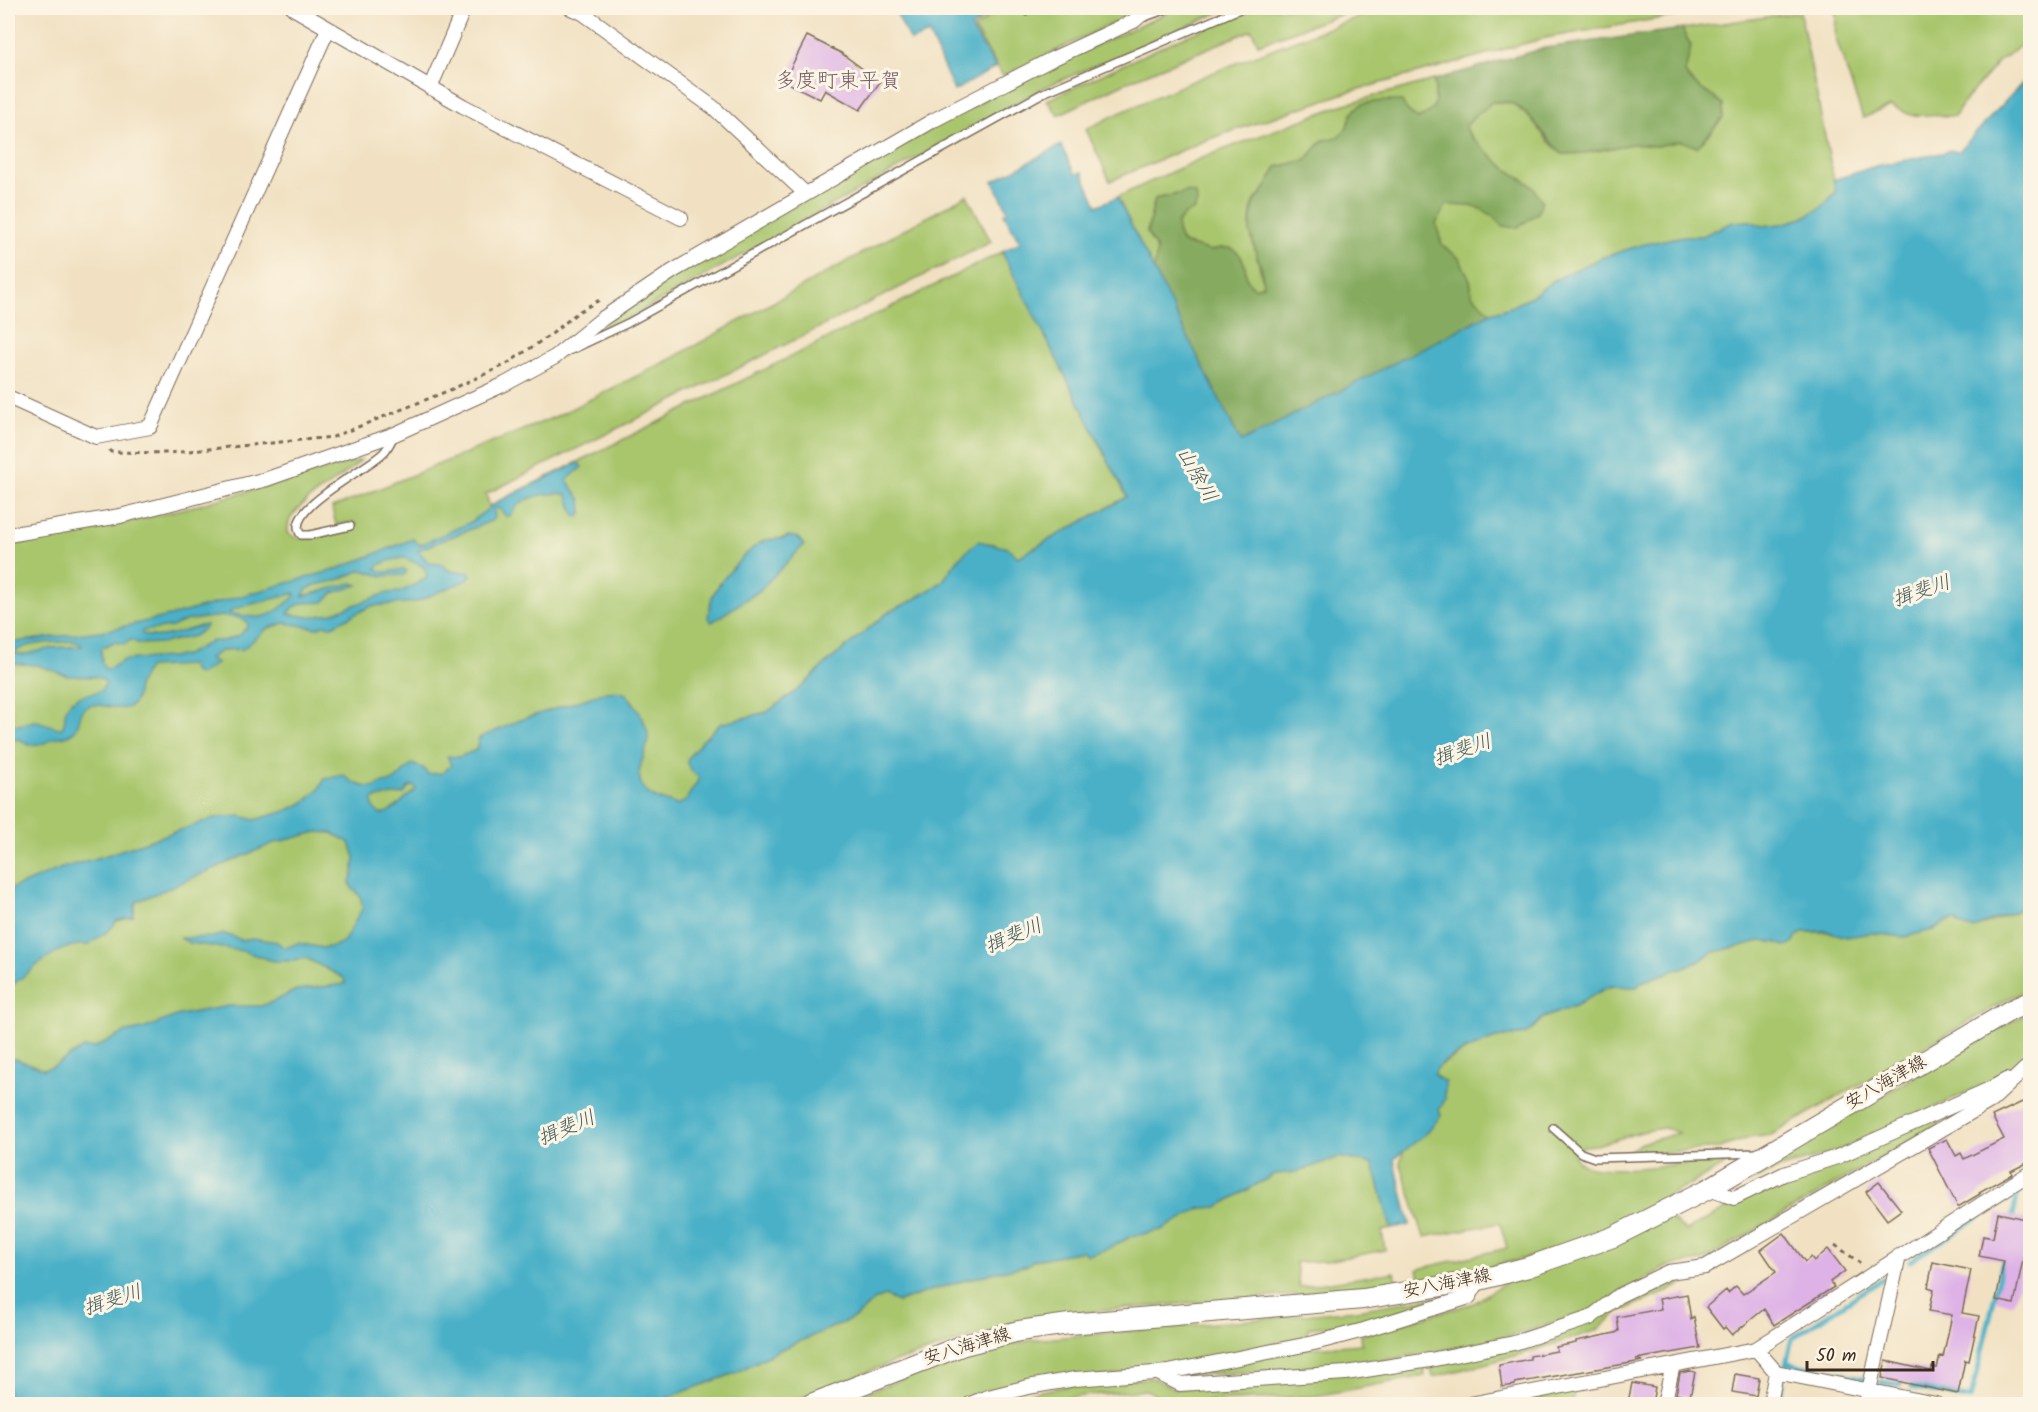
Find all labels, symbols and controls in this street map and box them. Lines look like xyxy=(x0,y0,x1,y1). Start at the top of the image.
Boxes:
district label: 多度町東平賀 xyxy=(775,65,901,98)
water label: 山除川 xyxy=(1167,441,1225,509)
water label: 揖斐川 xyxy=(1888,567,1956,617)
water label: 揖斐川 xyxy=(1429,726,1497,776)
water label: 揖斐川 xyxy=(980,911,1048,963)
street label: 安八海津線 xyxy=(1840,1048,1932,1118)
water label: 揖斐川 xyxy=(533,1103,601,1155)
street label: 安八海津線 xyxy=(1400,1261,1494,1307)
water label: 揖斐川 xyxy=(80,1277,146,1325)
street label: 安八海津線 xyxy=(920,1320,1014,1374)
scale bar xyxy=(1807,1334,1933,1372)
text: 50 m xyxy=(1816,1342,1856,1371)

